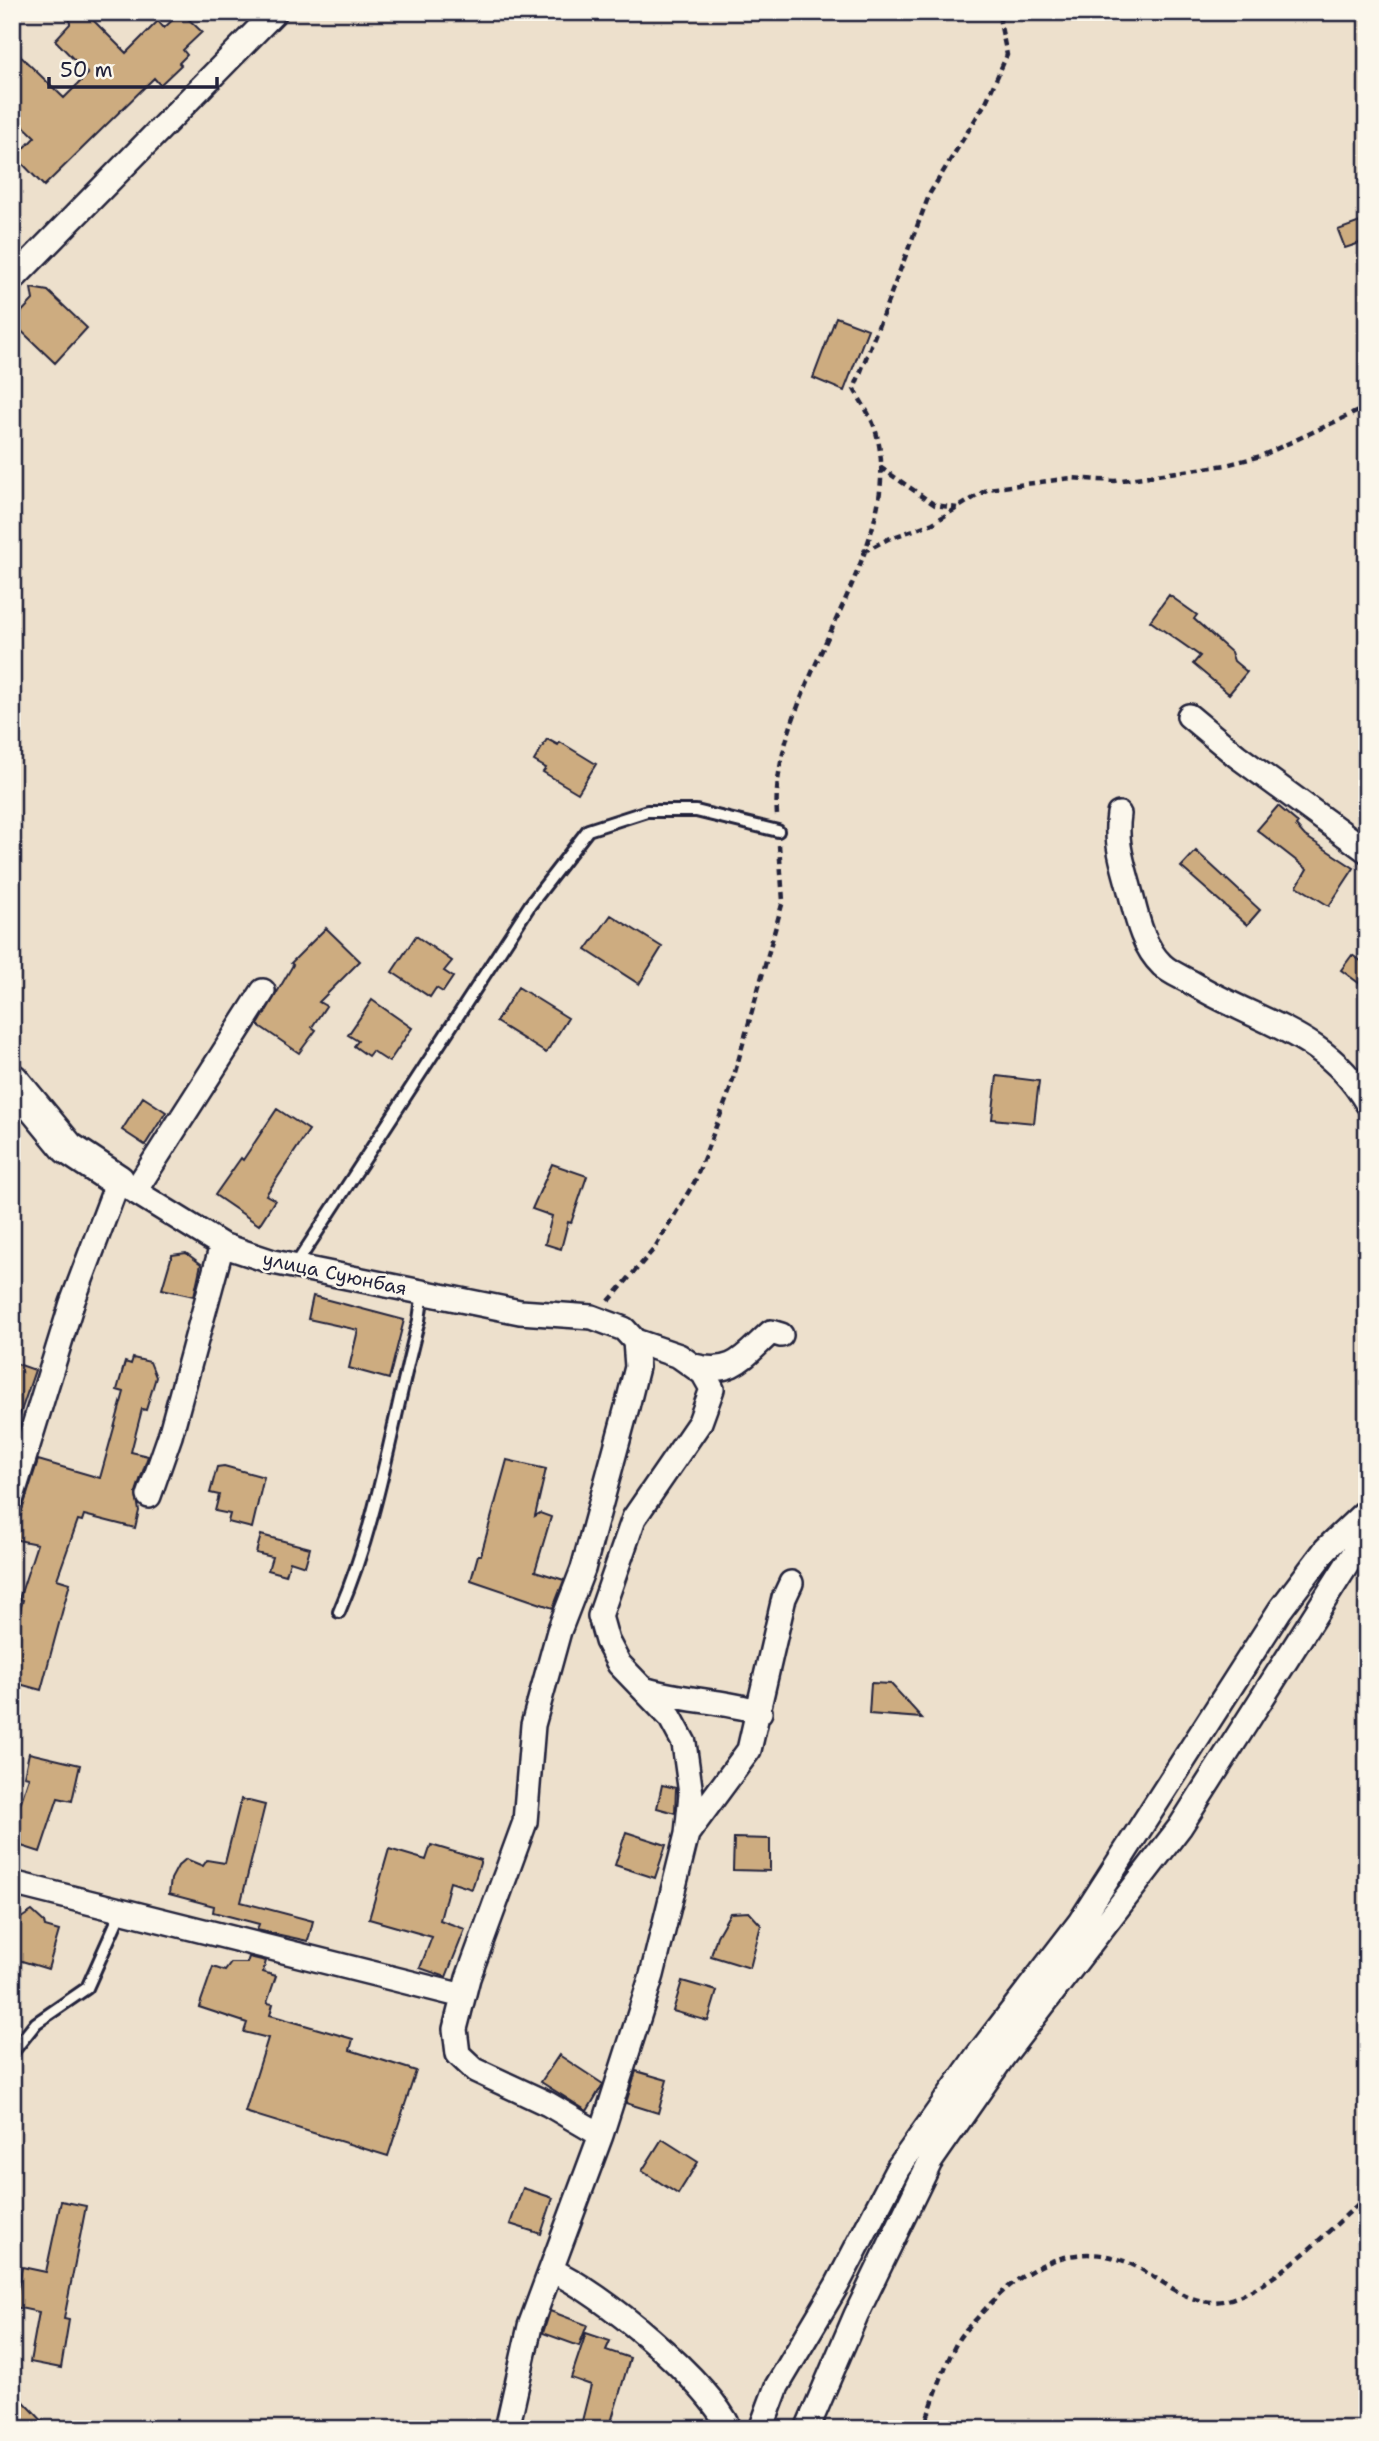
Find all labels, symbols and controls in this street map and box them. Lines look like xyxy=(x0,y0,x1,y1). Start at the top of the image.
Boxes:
scale bar xyxy=(49,46,217,90)
text: 50 m xyxy=(60,56,113,84)
street label: улица Суюнбая xyxy=(261,1246,409,1301)

